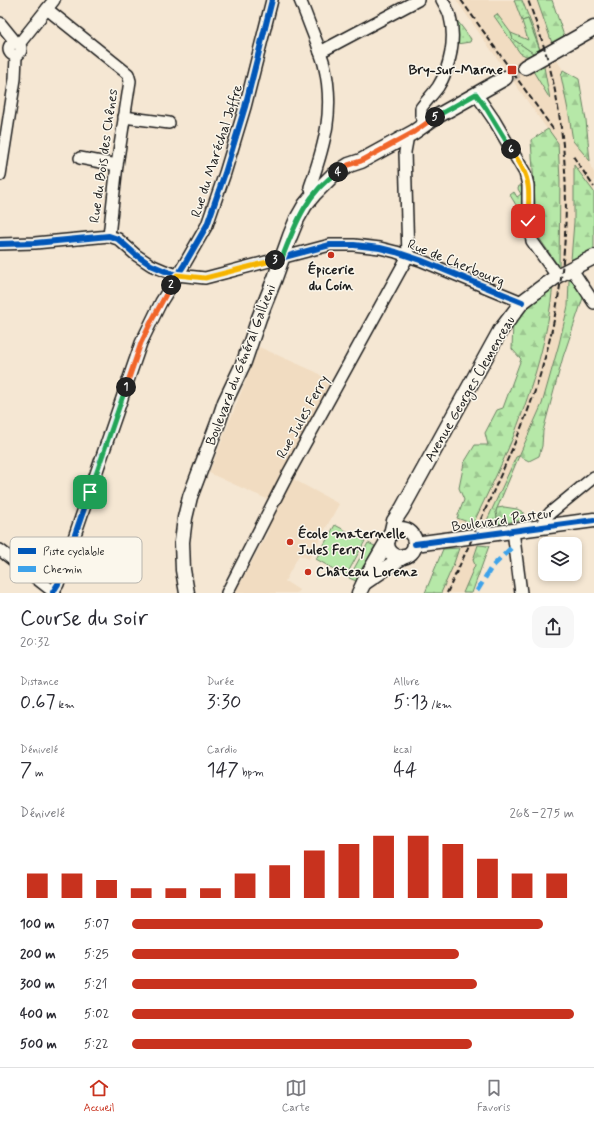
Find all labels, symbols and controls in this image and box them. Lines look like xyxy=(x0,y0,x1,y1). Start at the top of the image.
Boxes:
place label: Bry-sur-Marne xyxy=(408,61,503,79)
marker: Bry-sur-Marne xyxy=(506,64,518,76)
street label: Rue du Maréchal Joffre xyxy=(187,82,247,220)
street label: Rue du Bois des Chênes xyxy=(86,88,122,224)
pin: 5 xyxy=(425,107,445,127)
text: 5 xyxy=(432,110,438,124)
pin: 6 xyxy=(501,139,521,159)
text: 6 xyxy=(508,142,514,156)
pin: 4 xyxy=(328,162,348,182)
text: 4 xyxy=(335,165,341,179)
pin xyxy=(511,204,545,238)
icon: check xyxy=(517,210,539,232)
street label: Rue de Cherbourg xyxy=(405,235,507,291)
pin: 3 xyxy=(265,250,285,270)
marker: Épicerie du Coin xyxy=(326,250,336,260)
text: 3 xyxy=(273,253,277,267)
place label: Épicerie du Coin xyxy=(308,261,354,295)
pin: 2 xyxy=(161,275,181,295)
text: 2 xyxy=(168,278,174,292)
street label: Boulevard du Général Gallieni xyxy=(202,282,280,448)
street label: Avenue Georges Clemenceau xyxy=(421,313,520,466)
street label: Rue Jules Ferry xyxy=(273,372,333,462)
pin: 1 xyxy=(116,377,136,397)
text: 1 xyxy=(124,380,128,394)
pin xyxy=(73,475,107,509)
icon: arrive xyxy=(79,481,101,503)
street label: Boulevard Pasteur xyxy=(451,504,556,536)
place label: École maternelle Jules Ferry xyxy=(298,525,406,559)
legend xyxy=(10,537,142,583)
marker: École maternelle Jules Ferry xyxy=(285,537,295,547)
map controls xyxy=(538,537,582,581)
button: layers xyxy=(538,537,582,581)
text: Piste cyclable xyxy=(43,545,104,559)
text: Chemin xyxy=(43,563,82,577)
place label: Château Lorenz xyxy=(316,563,418,581)
marker: Château Lorenz xyxy=(303,567,313,577)
text: Course du soir xyxy=(20,605,148,633)
button: share xyxy=(532,606,574,648)
text: 20:32 xyxy=(20,634,50,651)
text: Distance xyxy=(20,675,59,689)
text: Durée xyxy=(207,675,234,689)
text: Allure xyxy=(393,675,420,689)
text: 0.67 xyxy=(20,689,56,716)
text: 3:30 xyxy=(207,689,242,716)
text: 5:13 xyxy=(393,689,428,716)
text: km xyxy=(56,698,75,712)
text: /km xyxy=(428,698,452,712)
text: Dénivelé xyxy=(20,743,58,757)
text: Cardio xyxy=(207,743,237,757)
text: kcal xyxy=(393,743,412,757)
text: 7 xyxy=(20,757,32,784)
text: 147 xyxy=(207,757,239,784)
text: 44 xyxy=(393,757,417,784)
text: m xyxy=(32,766,44,780)
text: bpm xyxy=(239,766,264,780)
text: Dénivelé xyxy=(20,805,65,822)
text: 268–275 m xyxy=(509,805,574,822)
text: 100 m xyxy=(20,916,55,933)
text: 5:07 xyxy=(84,916,109,933)
text: 200 m xyxy=(20,946,55,963)
text: 5:25 xyxy=(84,946,109,963)
text: 300 m xyxy=(20,976,55,993)
text: 5:21 xyxy=(84,976,107,993)
text: 400 m xyxy=(20,1006,57,1023)
text: 5:02 xyxy=(84,1006,109,1023)
text: 500 m xyxy=(20,1036,57,1053)
text: 5:22 xyxy=(84,1036,109,1053)
tab: Accueil xyxy=(84,1077,114,1115)
tab: Carte xyxy=(282,1077,310,1115)
tab: Favoris xyxy=(477,1077,510,1115)

